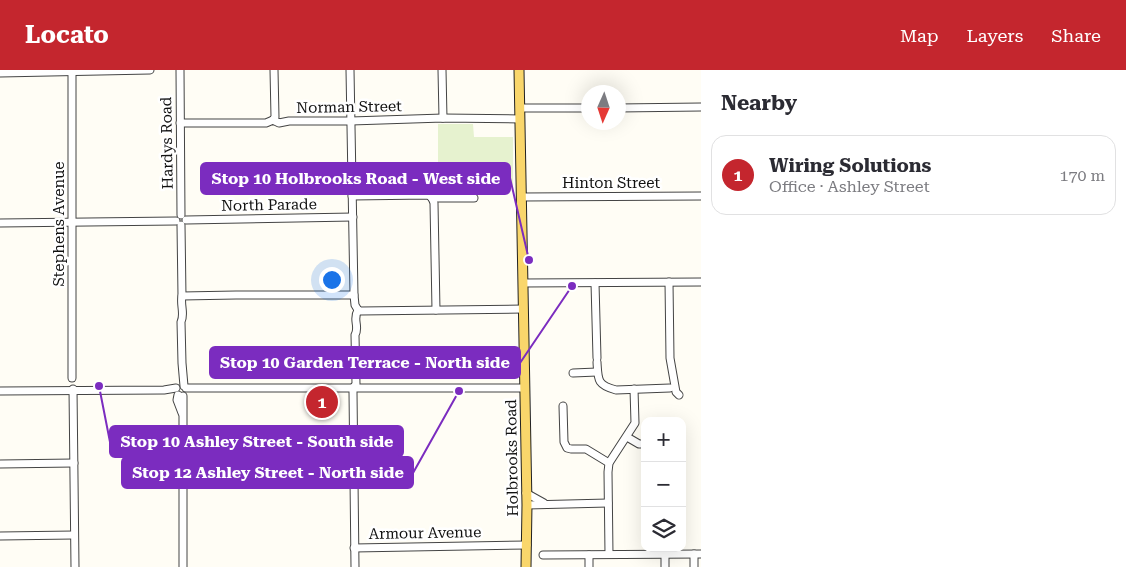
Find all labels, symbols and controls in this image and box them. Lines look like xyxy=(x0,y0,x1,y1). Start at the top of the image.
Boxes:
text: Locato xyxy=(25,21,109,49)
text: Map xyxy=(900,25,939,46)
text: Layers xyxy=(967,25,1023,46)
text: Share xyxy=(1051,25,1101,46)
north arrow xyxy=(581,85,626,130)
text: Nearby xyxy=(721,91,797,115)
street label: Hardys Road xyxy=(157,96,177,189)
street label: Norman Street xyxy=(296,97,402,117)
text: Wiring Solutions xyxy=(769,154,931,177)
street label: Stephens Avenue xyxy=(50,161,68,287)
callout: Stop 10 Holbrooks Road - West side xyxy=(201,163,510,194)
text: 1 xyxy=(734,166,742,185)
text: 170 m xyxy=(1059,166,1105,185)
text: Stop 10 Holbrooks Road - West side xyxy=(212,169,500,188)
street label: Hinton Street xyxy=(562,174,660,192)
text: Office · Ashley Street xyxy=(769,177,930,196)
street label: North Parade xyxy=(221,195,317,215)
your location xyxy=(319,267,345,293)
callout: Stop 10 Garden Terrace - North side xyxy=(210,347,520,378)
text: Stop 10 Garden Terrace - North side xyxy=(220,353,510,372)
pin: 1 xyxy=(306,383,338,421)
street label: Holbrooks Road xyxy=(502,399,522,517)
map controls xyxy=(641,417,686,552)
button: + xyxy=(641,417,686,462)
callout: Stop 10 Ashley Street - South side xyxy=(110,426,403,457)
text: Stop 10 Ashley Street - South side xyxy=(120,432,394,451)
callout: Stop 12 Ashley Street - North side xyxy=(122,457,413,488)
button: − xyxy=(641,462,686,507)
text: Stop 12 Ashley Street - North side xyxy=(132,463,404,482)
button: layers xyxy=(641,507,686,552)
street label: Armour Avenue xyxy=(369,523,481,543)

